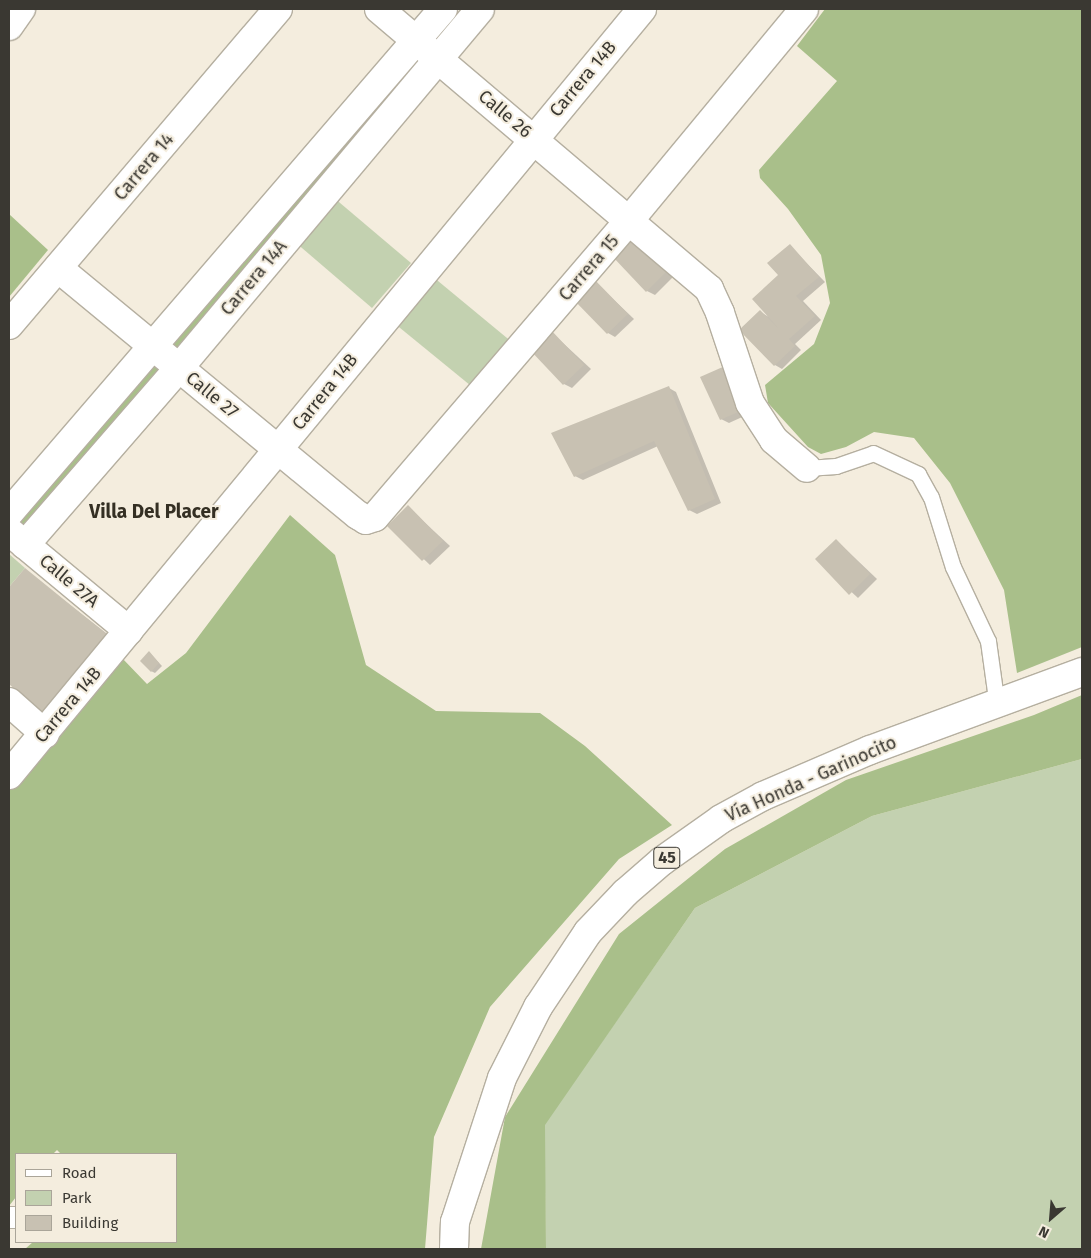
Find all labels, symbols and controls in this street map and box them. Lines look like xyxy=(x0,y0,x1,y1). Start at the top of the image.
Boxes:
street label: Carrera 14B xyxy=(545,37,621,121)
street label: Calle 26 xyxy=(474,85,536,143)
street label: Carrera 14 xyxy=(110,129,178,205)
street label: Carrera 15 xyxy=(554,231,624,305)
street label: Carrera 14A xyxy=(216,236,292,320)
street label: Carrera 14B xyxy=(288,349,362,435)
street label: Calle 27 xyxy=(181,367,243,423)
district label: Villa Del Placer xyxy=(89,501,219,523)
street label: Calle 27A xyxy=(35,550,103,612)
street label: Carrera 14B xyxy=(30,663,106,747)
street label: Vía Honda - Garinocito xyxy=(722,731,900,827)
road number: 45 xyxy=(653,844,681,871)
legend xyxy=(15,1153,178,1243)
text: Road xyxy=(62,1164,97,1182)
text: Park xyxy=(62,1189,92,1207)
north arrow xyxy=(1026,1193,1076,1243)
text: Building xyxy=(62,1214,118,1232)
text: N xyxy=(1036,1222,1052,1241)

